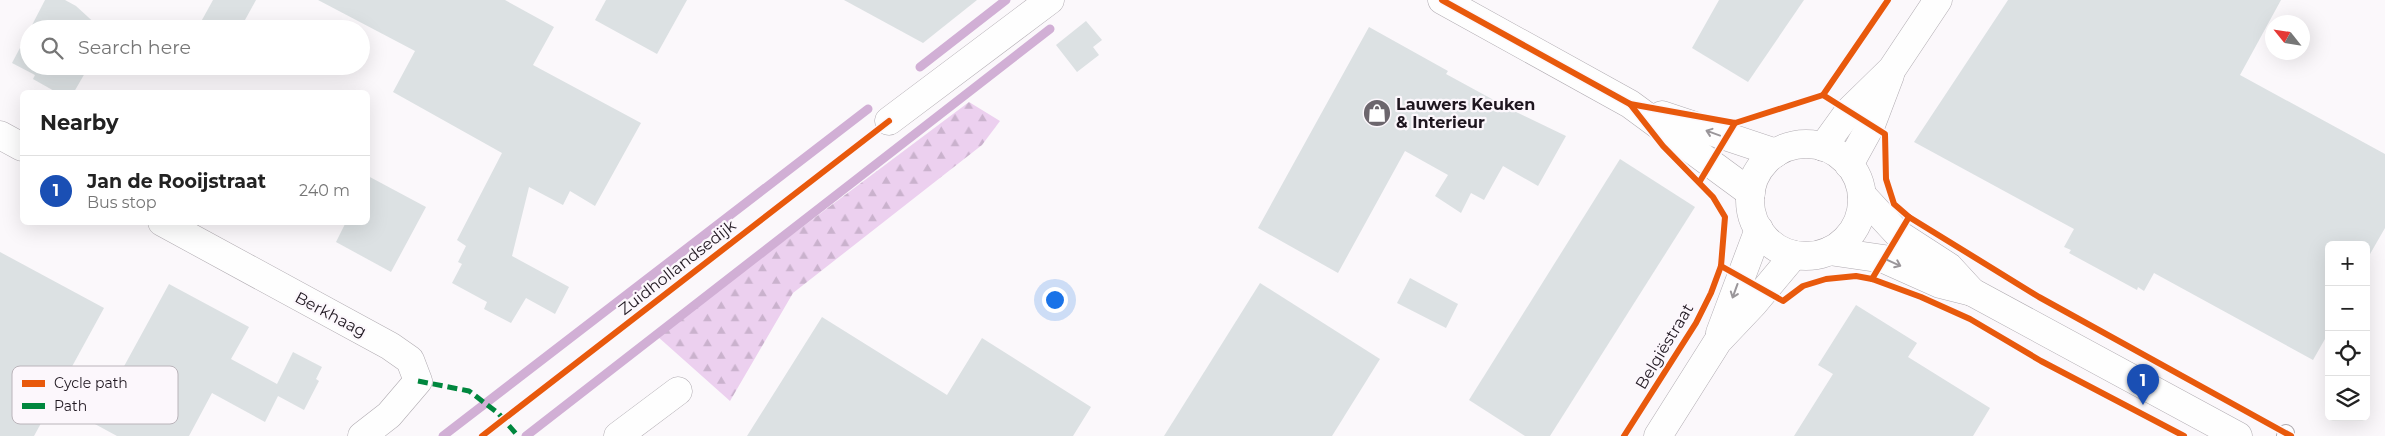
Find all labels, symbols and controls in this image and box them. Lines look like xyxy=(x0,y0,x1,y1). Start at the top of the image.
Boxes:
north arrow xyxy=(2265,15,2310,60)
search box xyxy=(20,20,370,75)
icon: search xyxy=(38,34,66,62)
text: Search here xyxy=(78,36,191,59)
place label: Lauwers Keuken & Interieur xyxy=(1396,95,1535,132)
shop icon: Lauwers Keuken & Interieur xyxy=(1362,98,1392,128)
text: Nearby xyxy=(40,110,119,135)
one-way arrow xyxy=(1706,128,1722,137)
text: Jan de Rooijstraat xyxy=(87,170,266,193)
text: 1 xyxy=(53,181,59,200)
text: 240 m xyxy=(299,181,350,200)
text: Bus stop xyxy=(87,193,157,212)
street label: Zuidhollandsedijk xyxy=(615,216,740,319)
map controls xyxy=(2325,241,2370,421)
button: + xyxy=(2325,241,2370,286)
one-way arrow xyxy=(1886,259,1901,269)
one-way arrow xyxy=(1730,283,1739,298)
button: − xyxy=(2325,286,2370,331)
your location xyxy=(1042,287,1068,313)
street label: Berkhaag xyxy=(292,288,370,341)
street label: Belgiëstraat xyxy=(1631,300,1698,392)
button: locate xyxy=(2325,331,2370,376)
pin: 1 xyxy=(2127,364,2159,405)
legend xyxy=(12,366,178,424)
text: Cycle path xyxy=(54,374,128,392)
button: layers xyxy=(2325,376,2370,421)
text: Path xyxy=(54,397,87,415)

